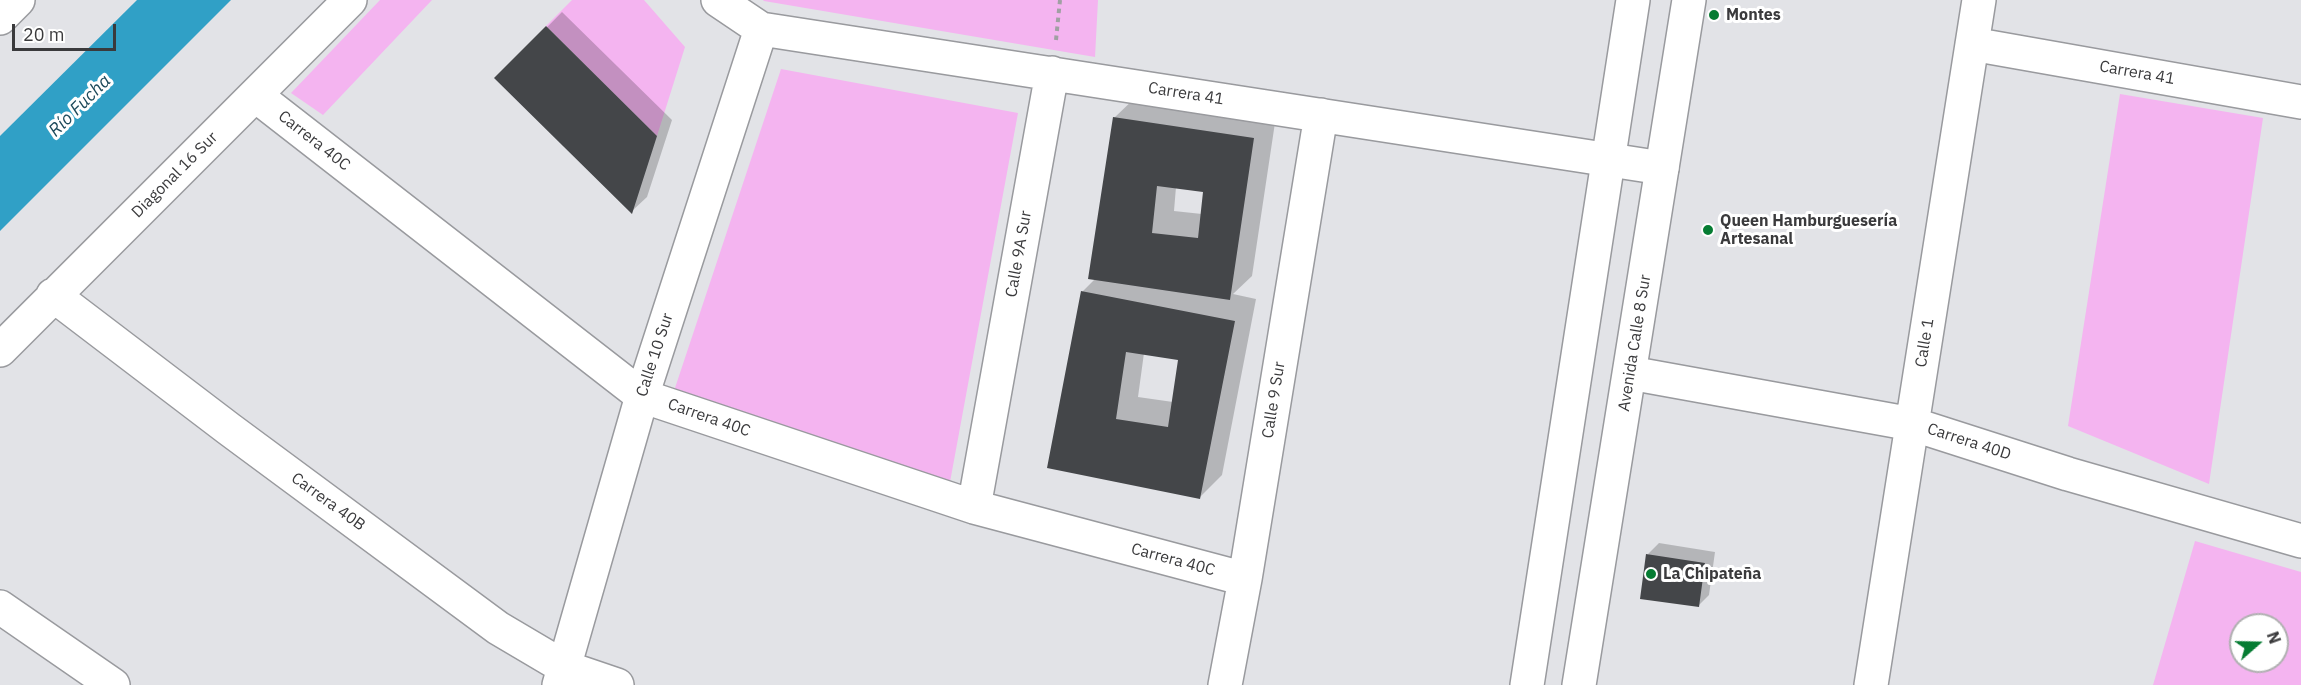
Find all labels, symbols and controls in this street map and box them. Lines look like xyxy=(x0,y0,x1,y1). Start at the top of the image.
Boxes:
place label: Montes xyxy=(1726,5,1781,25)
marker: Montes xyxy=(1707,8,1721,22)
scale bar xyxy=(15,12,118,50)
text: 20 m xyxy=(23,23,65,46)
street label: Carrera 41 xyxy=(2098,57,2176,89)
water label: Río Fucha xyxy=(44,70,116,142)
street label: Carrera 41 xyxy=(1147,79,1225,109)
street label: Carrera 40C xyxy=(274,107,354,175)
street label: Diagonal 16 Sur xyxy=(128,128,222,222)
street label: Calle 9A Sur xyxy=(1002,209,1036,299)
place label: Queen Hamburguesería Artesanal xyxy=(1720,211,1897,249)
marker: Queen Hamburguesería Artesanal xyxy=(1701,223,1715,237)
street label: Avenida Calle 8 Sur xyxy=(1615,273,1655,413)
street label: Calle 10 Sur xyxy=(632,311,678,399)
street label: Calle 1 xyxy=(1912,317,1938,369)
street label: Calle 9 Sur xyxy=(1258,360,1290,440)
street label: Carrera 40C xyxy=(665,395,753,441)
street label: Carrera 40D xyxy=(1925,419,2013,465)
street label: Carrera 40B xyxy=(287,469,369,535)
street label: Carrera 40C xyxy=(1129,540,1217,580)
place label: La Chipateña xyxy=(1663,564,1761,584)
marker: La Chipateña xyxy=(1644,567,1658,581)
north arrow xyxy=(2229,613,2289,673)
text: N xyxy=(2263,629,2285,646)

